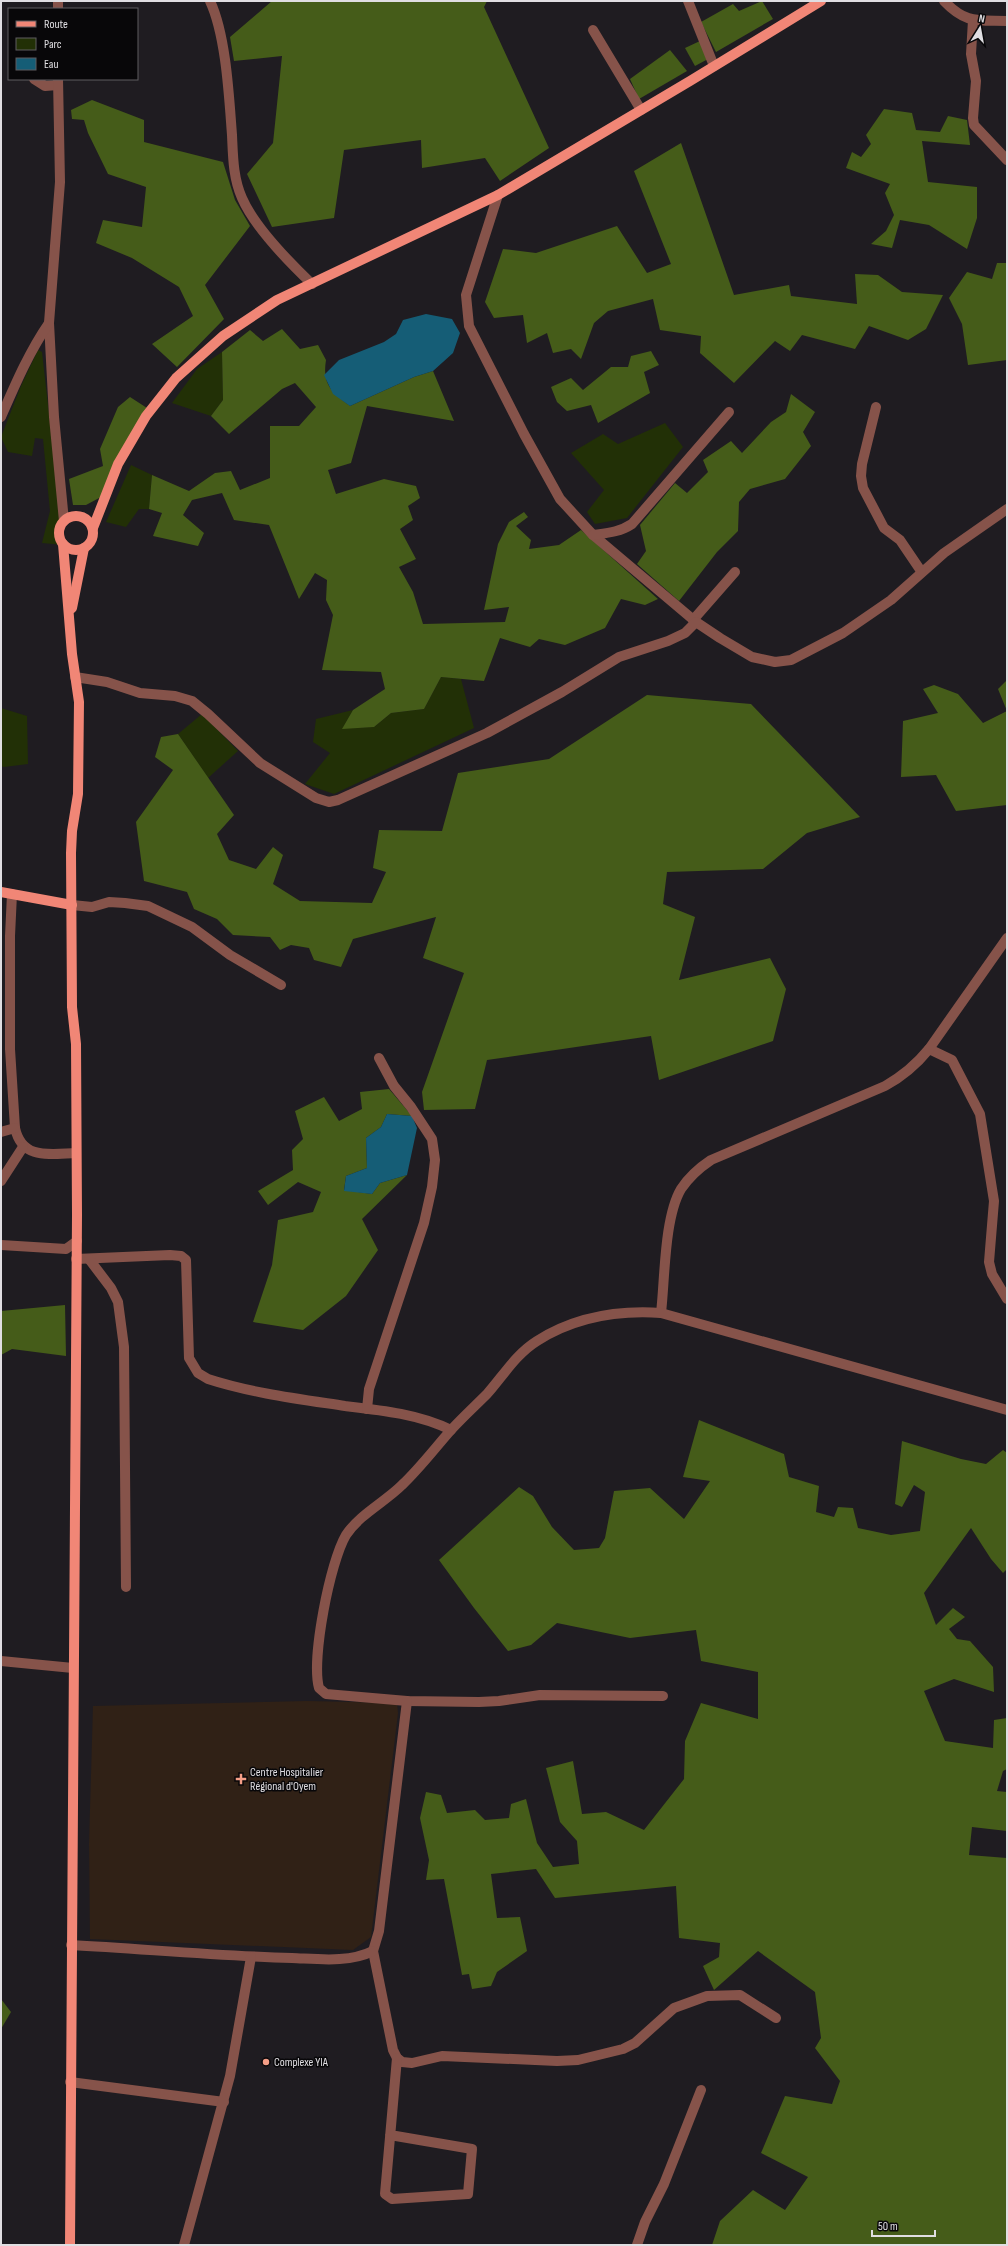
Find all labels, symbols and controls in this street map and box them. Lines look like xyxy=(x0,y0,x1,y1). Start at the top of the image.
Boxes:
legend xyxy=(8,8,138,80)
north arrow xyxy=(960,8,1000,48)
text: N xyxy=(978,12,986,26)
text: Route xyxy=(44,17,68,32)
text: Parc xyxy=(44,37,62,52)
text: Eau xyxy=(44,57,58,72)
place label: Centre Hospitalier Régional d'Oyem xyxy=(250,1765,324,1794)
marker: Centre Hospitalier Régional d'Oyem xyxy=(235,1773,247,1785)
place label: Complexe YIA xyxy=(274,2055,329,2070)
marker: Complexe YIA xyxy=(261,2057,271,2067)
scale bar xyxy=(872,2212,935,2238)
text: 50 m xyxy=(878,2219,898,2234)

